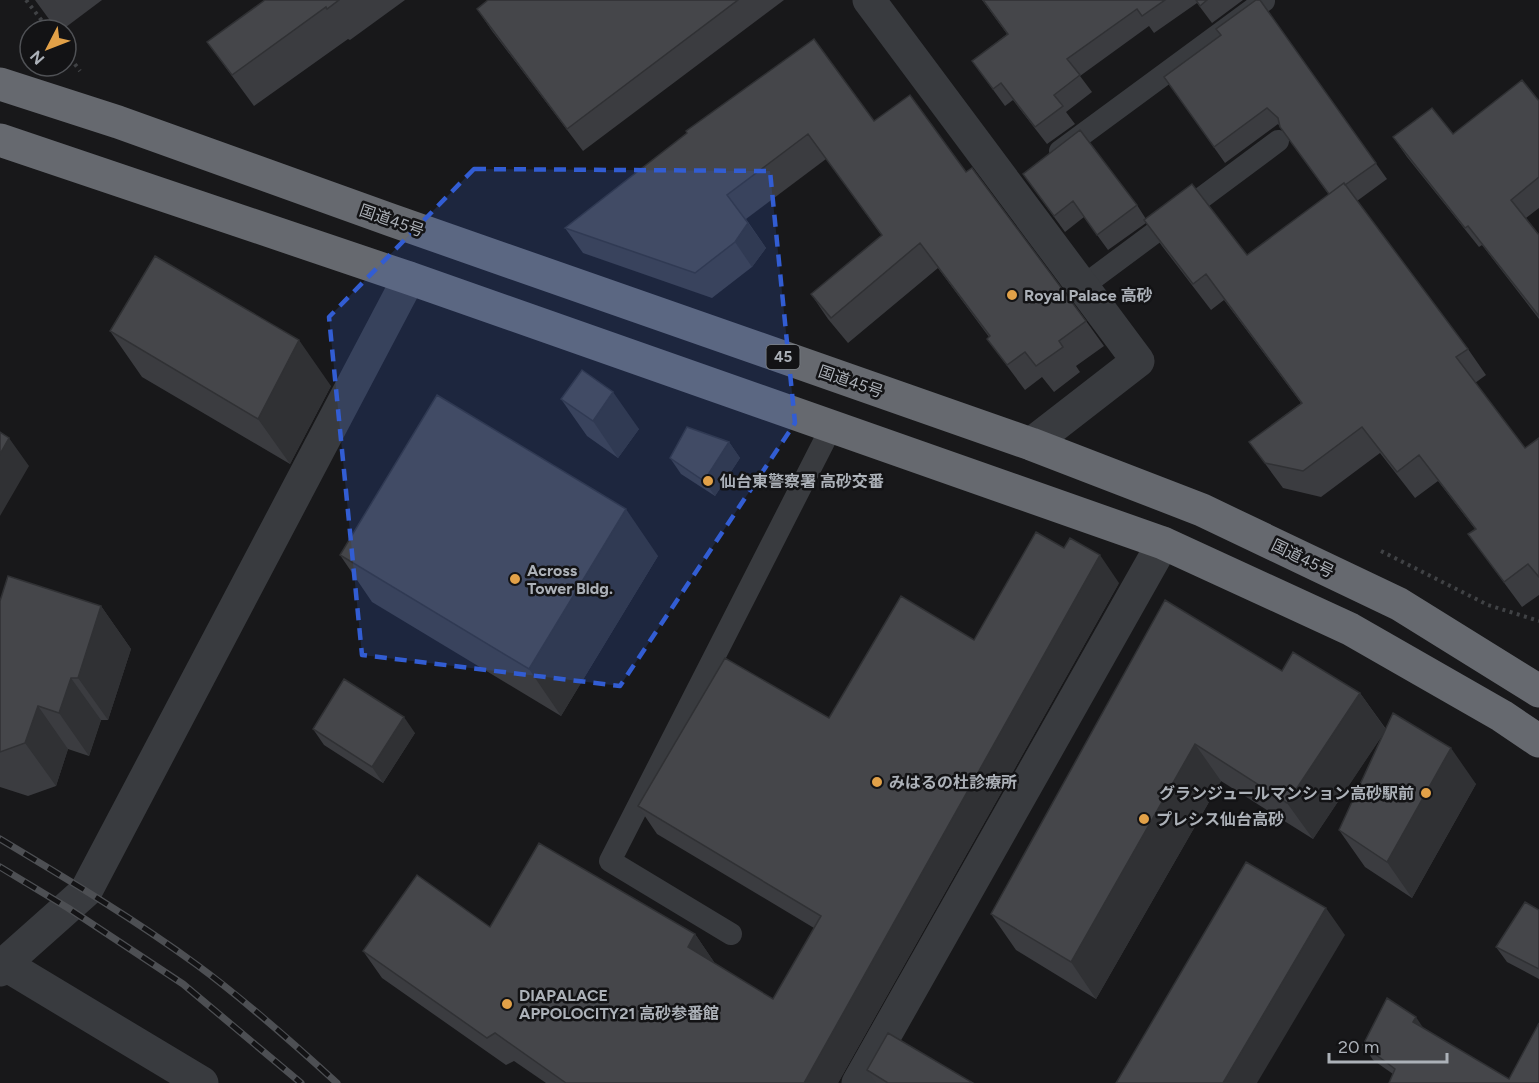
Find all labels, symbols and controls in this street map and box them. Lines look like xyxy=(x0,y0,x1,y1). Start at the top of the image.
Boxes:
north arrow xyxy=(18,18,78,78)
text: N xyxy=(26,47,48,69)
street label: 国道45号 xyxy=(357,201,427,240)
place label: Royal Palace 高砂 xyxy=(1024,286,1152,305)
marker: Royal Palace 高砂 xyxy=(1005,288,1019,302)
road number: 45 xyxy=(766,345,800,369)
street label: 国道45号 xyxy=(816,362,886,401)
place label: 仙台東警察署 高砂交番 xyxy=(719,472,884,491)
marker: 仙台東警察署 高砂交番 xyxy=(701,474,715,488)
street label: 国道45号 xyxy=(1268,535,1337,582)
place label: Across Tower Bldg. xyxy=(527,561,613,598)
marker: Across Tower Bldg. xyxy=(508,572,522,586)
place label: みはるの杜診療所 xyxy=(889,773,1017,792)
marker: みはるの杜診療所 xyxy=(870,775,884,789)
place label: グランジュールマンション高砂駅前 xyxy=(1159,784,1414,803)
marker: グランジュールマンション高砂駅前 xyxy=(1419,786,1433,800)
place label: プレシス仙台高砂 xyxy=(1156,810,1284,829)
marker: プレシス仙台高砂 xyxy=(1137,812,1151,826)
place label: DIAPALACE APPOLOCITY21 高砂参番館 xyxy=(519,986,719,1023)
marker: DIAPALACE APPOLOCITY21 高砂参番館 xyxy=(500,997,514,1011)
scale bar xyxy=(1329,1026,1448,1064)
text: 20 m xyxy=(1338,1036,1379,1058)

